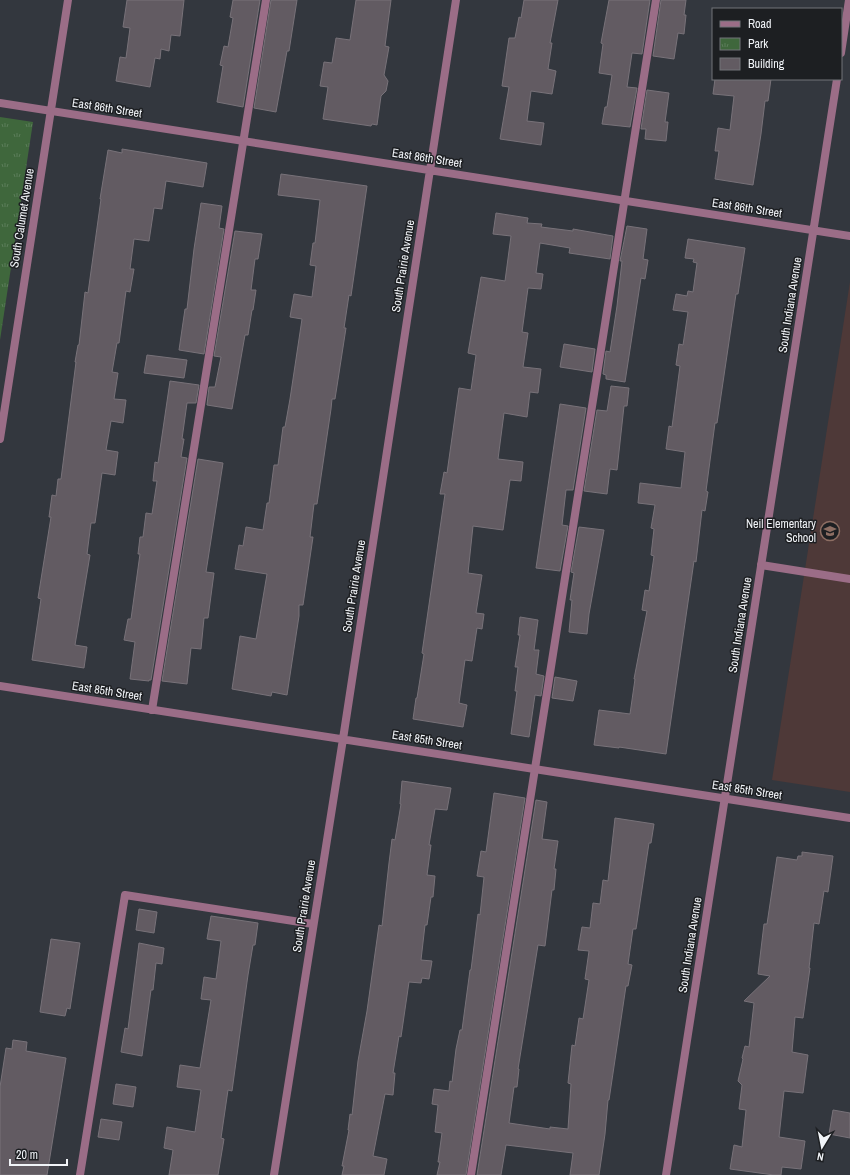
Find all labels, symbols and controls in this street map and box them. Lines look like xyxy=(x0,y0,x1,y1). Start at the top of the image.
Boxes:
legend xyxy=(712,8,842,80)
text: Road xyxy=(748,16,772,32)
text: Park xyxy=(748,36,768,52)
text: Building xyxy=(748,56,785,72)
street label: East 86th Street xyxy=(71,95,143,121)
street label: East 86th Street xyxy=(391,145,463,171)
street label: South Calumet Avenue xyxy=(6,167,38,269)
street label: East 86th Street xyxy=(711,195,783,221)
street label: South Prairie Avenue xyxy=(388,219,418,313)
street label: South Indiana Avenue xyxy=(775,256,805,354)
place label: Neil Elementary School xyxy=(746,516,816,546)
school or university icon: Neil Elementary School xyxy=(819,520,841,542)
street label: South Prairie Avenue xyxy=(339,539,369,633)
street label: South Indiana Avenue xyxy=(725,576,755,674)
street label: East 85th Street xyxy=(71,678,143,704)
street label: East 85th Street xyxy=(391,727,463,753)
street label: East 85th Street xyxy=(711,777,783,803)
street label: South Prairie Avenue xyxy=(289,859,319,953)
street label: South Indiana Avenue xyxy=(675,896,705,994)
north arrow xyxy=(802,1127,842,1167)
scale bar xyxy=(10,1141,67,1167)
text: 20 m xyxy=(16,1147,38,1163)
text: N xyxy=(816,1149,825,1164)

